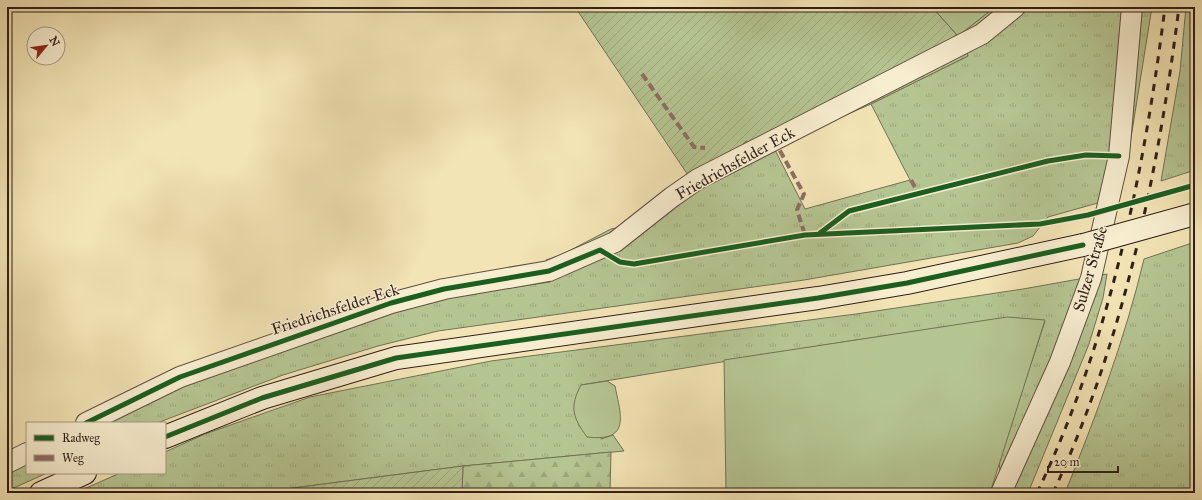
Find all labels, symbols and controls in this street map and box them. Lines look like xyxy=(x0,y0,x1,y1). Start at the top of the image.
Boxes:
north arrow xyxy=(26,26,66,66)
text: N xyxy=(46,34,63,49)
street label: Friedrichsfelder Eck xyxy=(672,122,798,204)
street label: Sulzer Straße xyxy=(1069,224,1111,314)
street label: Friedrichsfelder Eck xyxy=(269,279,402,339)
legend xyxy=(26,422,166,474)
text: Radweg xyxy=(62,431,100,446)
scale bar xyxy=(1048,448,1118,474)
text: Weg xyxy=(62,451,84,466)
text: 20 m xyxy=(1054,455,1080,469)

